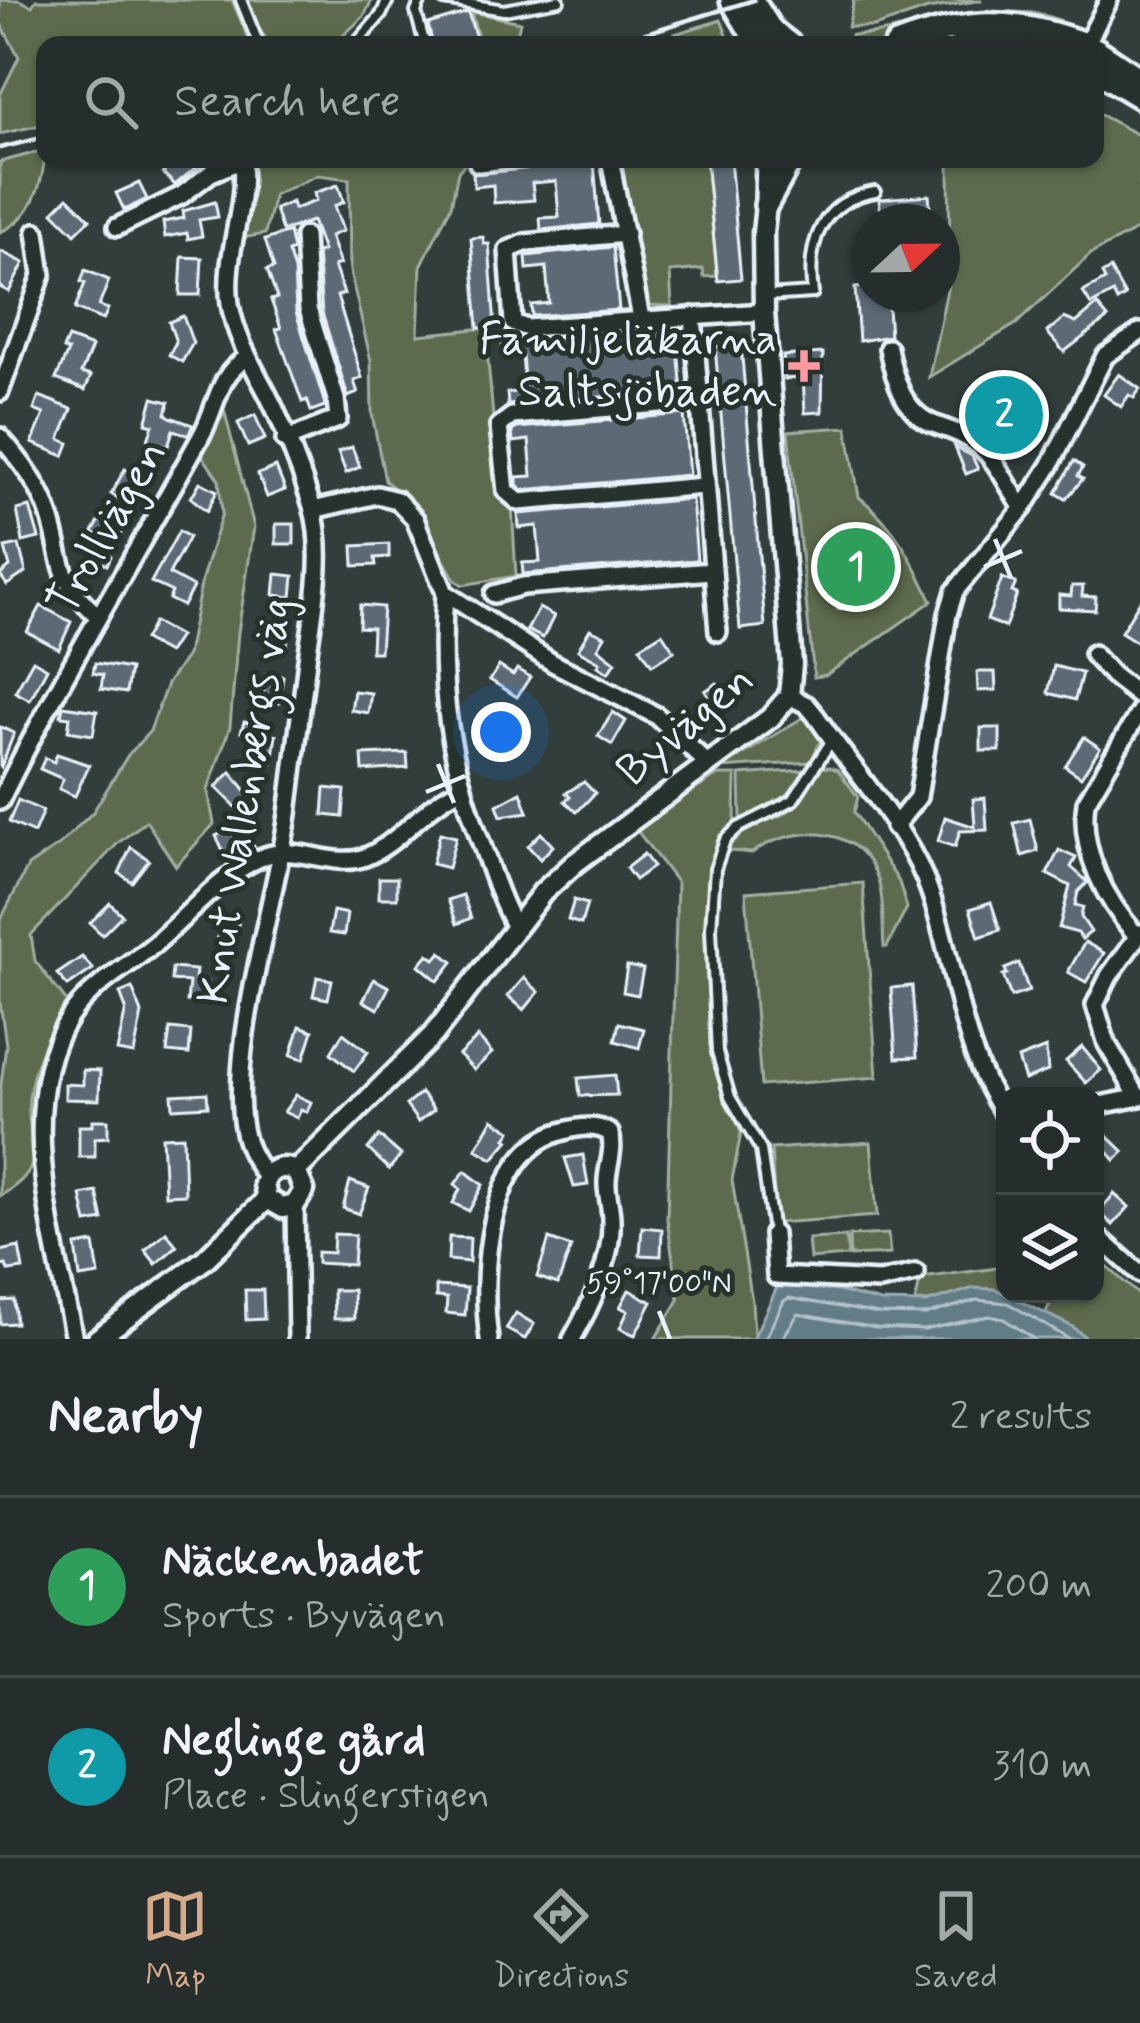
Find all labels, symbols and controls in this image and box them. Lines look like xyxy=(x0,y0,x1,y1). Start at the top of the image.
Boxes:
search box xyxy=(36,36,1104,168)
icon: search xyxy=(78,69,144,135)
text: Search here xyxy=(174,73,401,132)
north arrow xyxy=(852,204,960,312)
place label: Familjeläkarna Saltsjöbaden xyxy=(479,311,777,422)
marker: Familjeläkarna Saltsjöbaden xyxy=(788,350,820,382)
pin: 2 xyxy=(965,370,1043,460)
street label: Trollvägen xyxy=(34,430,182,626)
pin: 1 xyxy=(817,522,895,612)
street label: Knut Wallenbergs väg xyxy=(185,594,312,1009)
street label: Byvägen xyxy=(605,651,767,801)
your location xyxy=(471,702,531,762)
map controls xyxy=(996,1087,1104,1303)
button: locate xyxy=(996,1087,1104,1195)
button: layers xyxy=(996,1195,1104,1303)
text: 59°17'00"N xyxy=(586,1264,732,1303)
text: Nearby xyxy=(48,1384,203,1450)
text: 2 results xyxy=(950,1392,1092,1443)
text: Näckenbadet xyxy=(162,1532,424,1591)
text: 1 xyxy=(78,1561,96,1612)
text: 200 m xyxy=(986,1561,1092,1612)
text: Sports · Byvägen xyxy=(162,1591,446,1642)
text: Neglinge gård xyxy=(162,1712,425,1771)
text: 2 xyxy=(77,1741,97,1792)
text: 310 m xyxy=(993,1741,1092,1792)
text: Place · Slingerstigen xyxy=(162,1771,490,1822)
tab: Map xyxy=(142,1883,208,1999)
tab: Directions xyxy=(493,1883,629,1999)
tab: Saved xyxy=(914,1883,998,1999)

